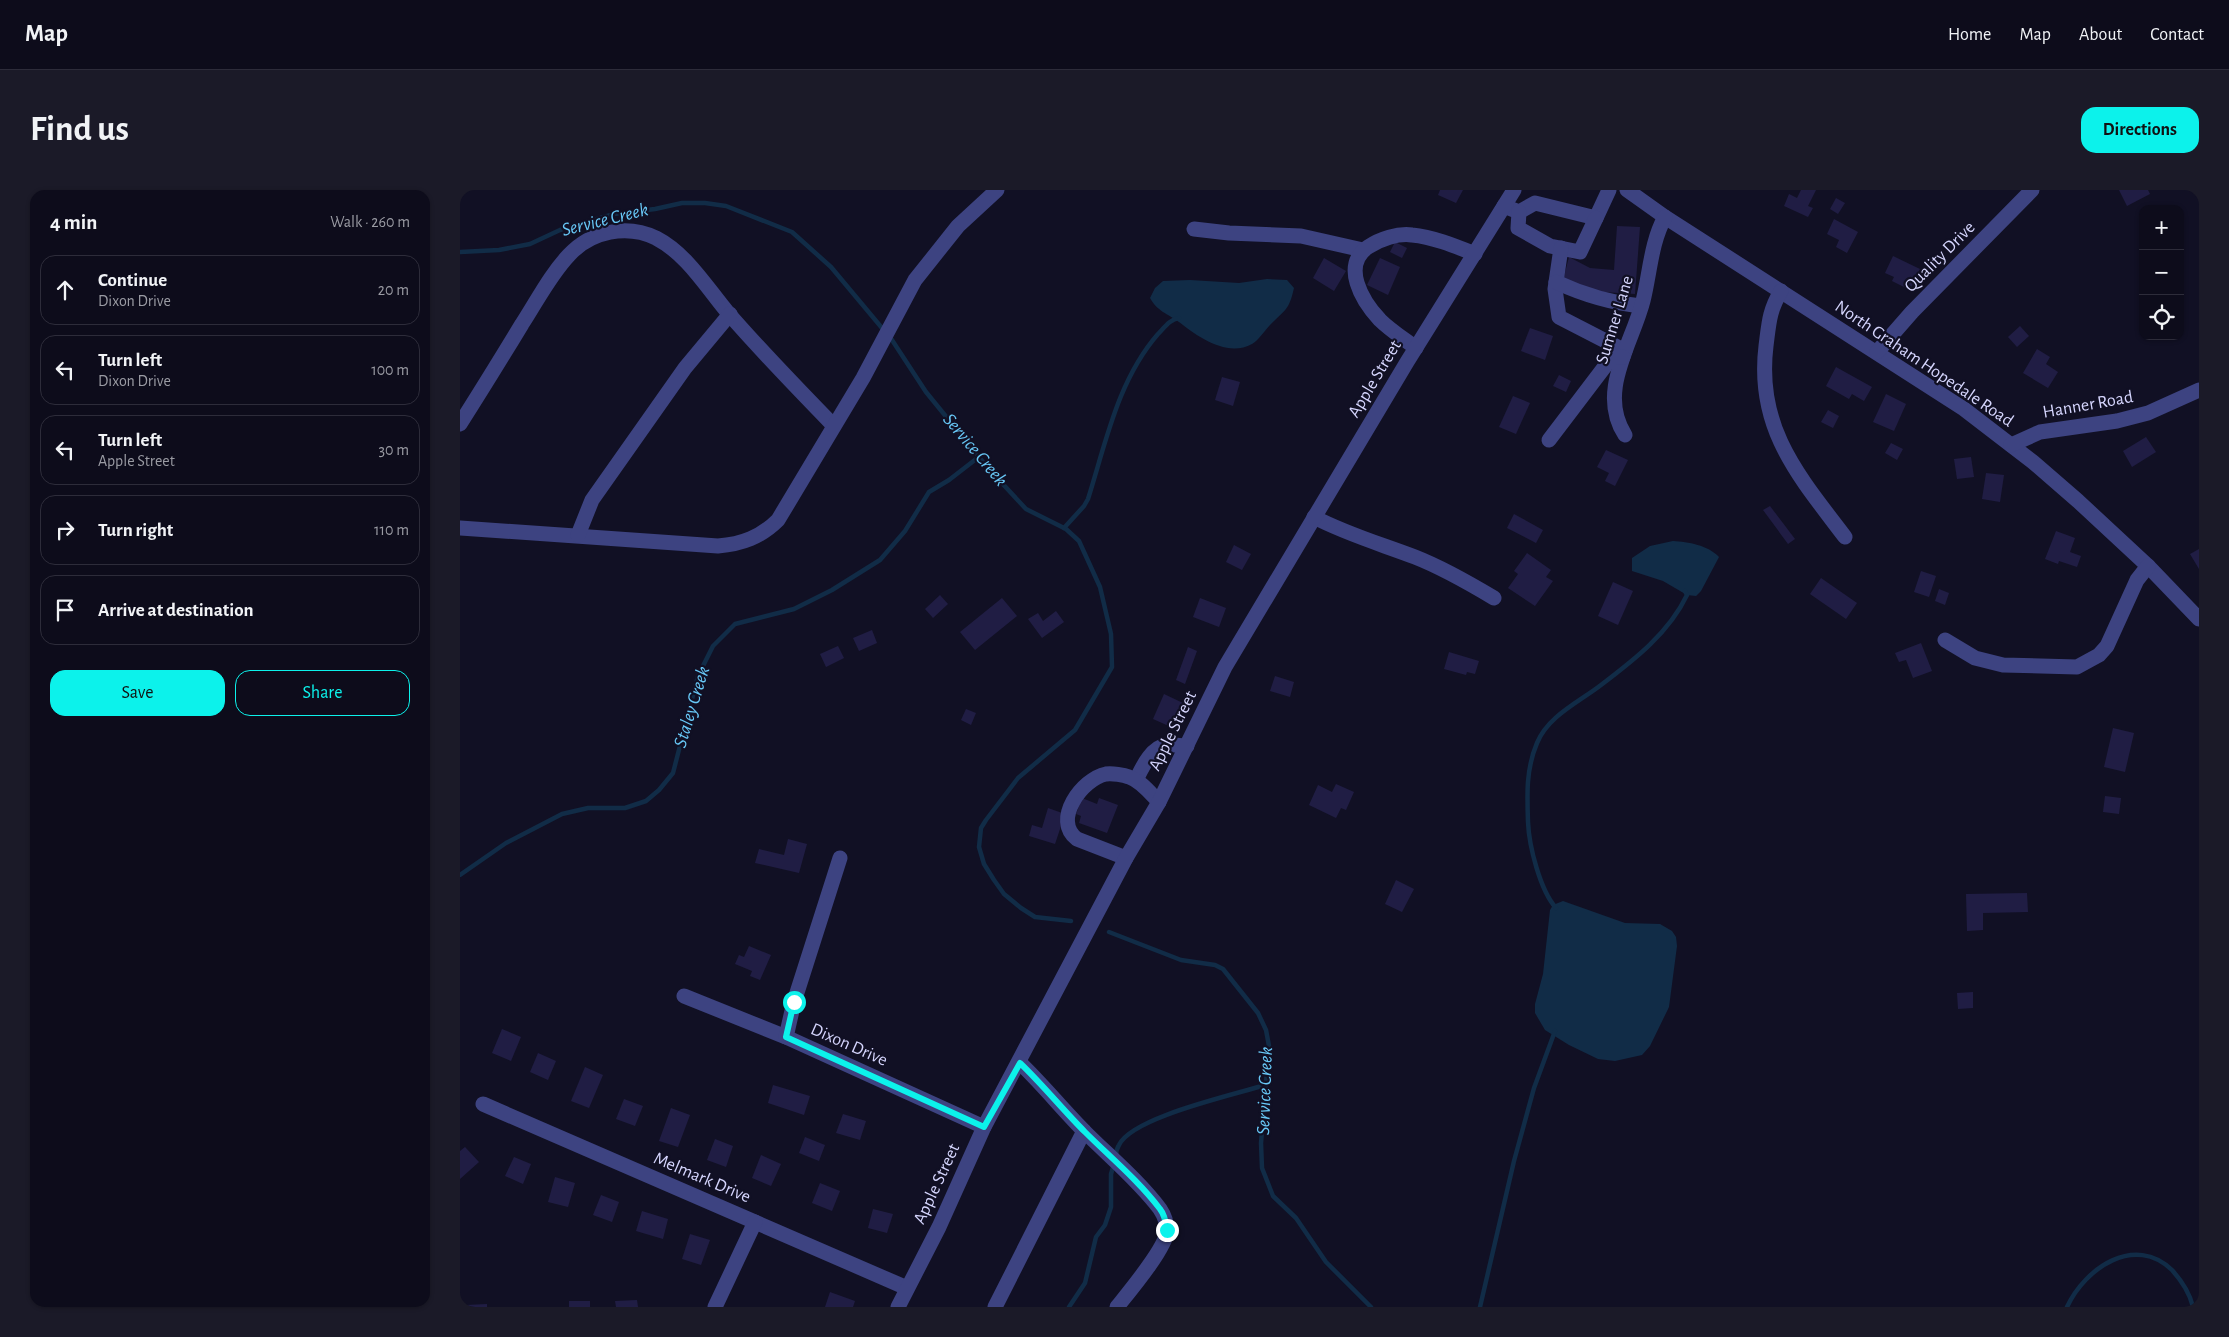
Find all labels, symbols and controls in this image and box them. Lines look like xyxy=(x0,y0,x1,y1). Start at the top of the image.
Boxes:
text: Map xyxy=(25,22,68,46)
text: Home xyxy=(1948,26,1991,44)
text: Map xyxy=(2019,26,2051,44)
text: About xyxy=(2079,26,2122,44)
text: Contact xyxy=(2150,26,2204,44)
button: Directions xyxy=(2081,107,2199,153)
text: Find us xyxy=(30,112,129,147)
water label: Service Creek xyxy=(560,200,650,240)
map controls xyxy=(2139,205,2184,340)
button: + xyxy=(2139,205,2184,250)
text: 4 min xyxy=(50,212,97,233)
text: Walk · 260 m xyxy=(330,214,410,230)
street label: Quality Drive xyxy=(1901,218,1979,296)
button: − xyxy=(2139,250,2184,295)
text: Continue xyxy=(98,271,167,290)
street label: Sumner Lane xyxy=(1593,274,1637,366)
icon: ahead xyxy=(51,276,79,304)
text: 20 m xyxy=(378,282,409,298)
text: Dixon Drive xyxy=(98,293,171,309)
button: locate xyxy=(2139,295,2184,340)
street label: North Graham Hopedale Road xyxy=(1831,298,2017,430)
street label: Apple Street xyxy=(1345,337,1405,421)
text: Turn left xyxy=(98,351,162,370)
icon: left xyxy=(51,356,79,384)
text: 100 m xyxy=(371,362,409,378)
text: Dixon Drive xyxy=(98,373,171,389)
street label: Hanner Road xyxy=(2041,388,2135,422)
water label: Service Creek xyxy=(939,410,1011,490)
text: Turn left xyxy=(98,431,162,450)
icon: left xyxy=(51,436,79,464)
text: 30 m xyxy=(379,442,409,458)
text: Apple Street xyxy=(98,453,175,469)
icon: right xyxy=(51,516,79,544)
text: Turn right xyxy=(98,521,173,540)
text: 110 m xyxy=(374,522,409,538)
icon: arrive xyxy=(51,596,79,624)
text: Arrive at destination xyxy=(98,601,254,620)
water label: Staley Creek xyxy=(671,664,713,750)
button: Save xyxy=(50,670,225,716)
button: Share xyxy=(235,670,410,716)
street label: Apple Street xyxy=(1146,688,1200,774)
route start xyxy=(783,991,806,1014)
street label: Dixon Drive xyxy=(808,1020,890,1070)
water label: Service Creek xyxy=(1254,1046,1276,1136)
street label: Apple Street xyxy=(911,1141,964,1227)
street label: Melmark Drive xyxy=(651,1149,753,1207)
route end xyxy=(1156,1219,1179,1242)

